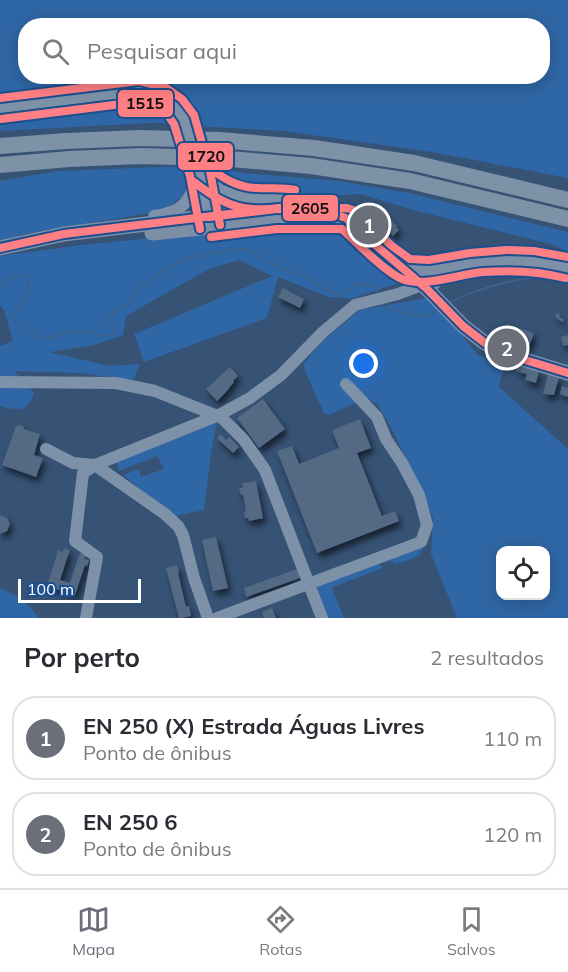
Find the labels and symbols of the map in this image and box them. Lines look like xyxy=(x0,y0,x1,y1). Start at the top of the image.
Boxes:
line badge: 1515 xyxy=(117,89,174,118)
text: 1515 xyxy=(126,93,165,113)
line badge: 1720 xyxy=(177,142,234,171)
text: 1720 xyxy=(187,146,225,166)
line badge: 2605 xyxy=(282,194,339,222)
text: 2605 xyxy=(291,198,330,218)
pin: 1 xyxy=(350,202,388,248)
pin: 2 xyxy=(488,326,526,370)
your location xyxy=(349,349,378,378)
scale bar xyxy=(18,576,141,604)

